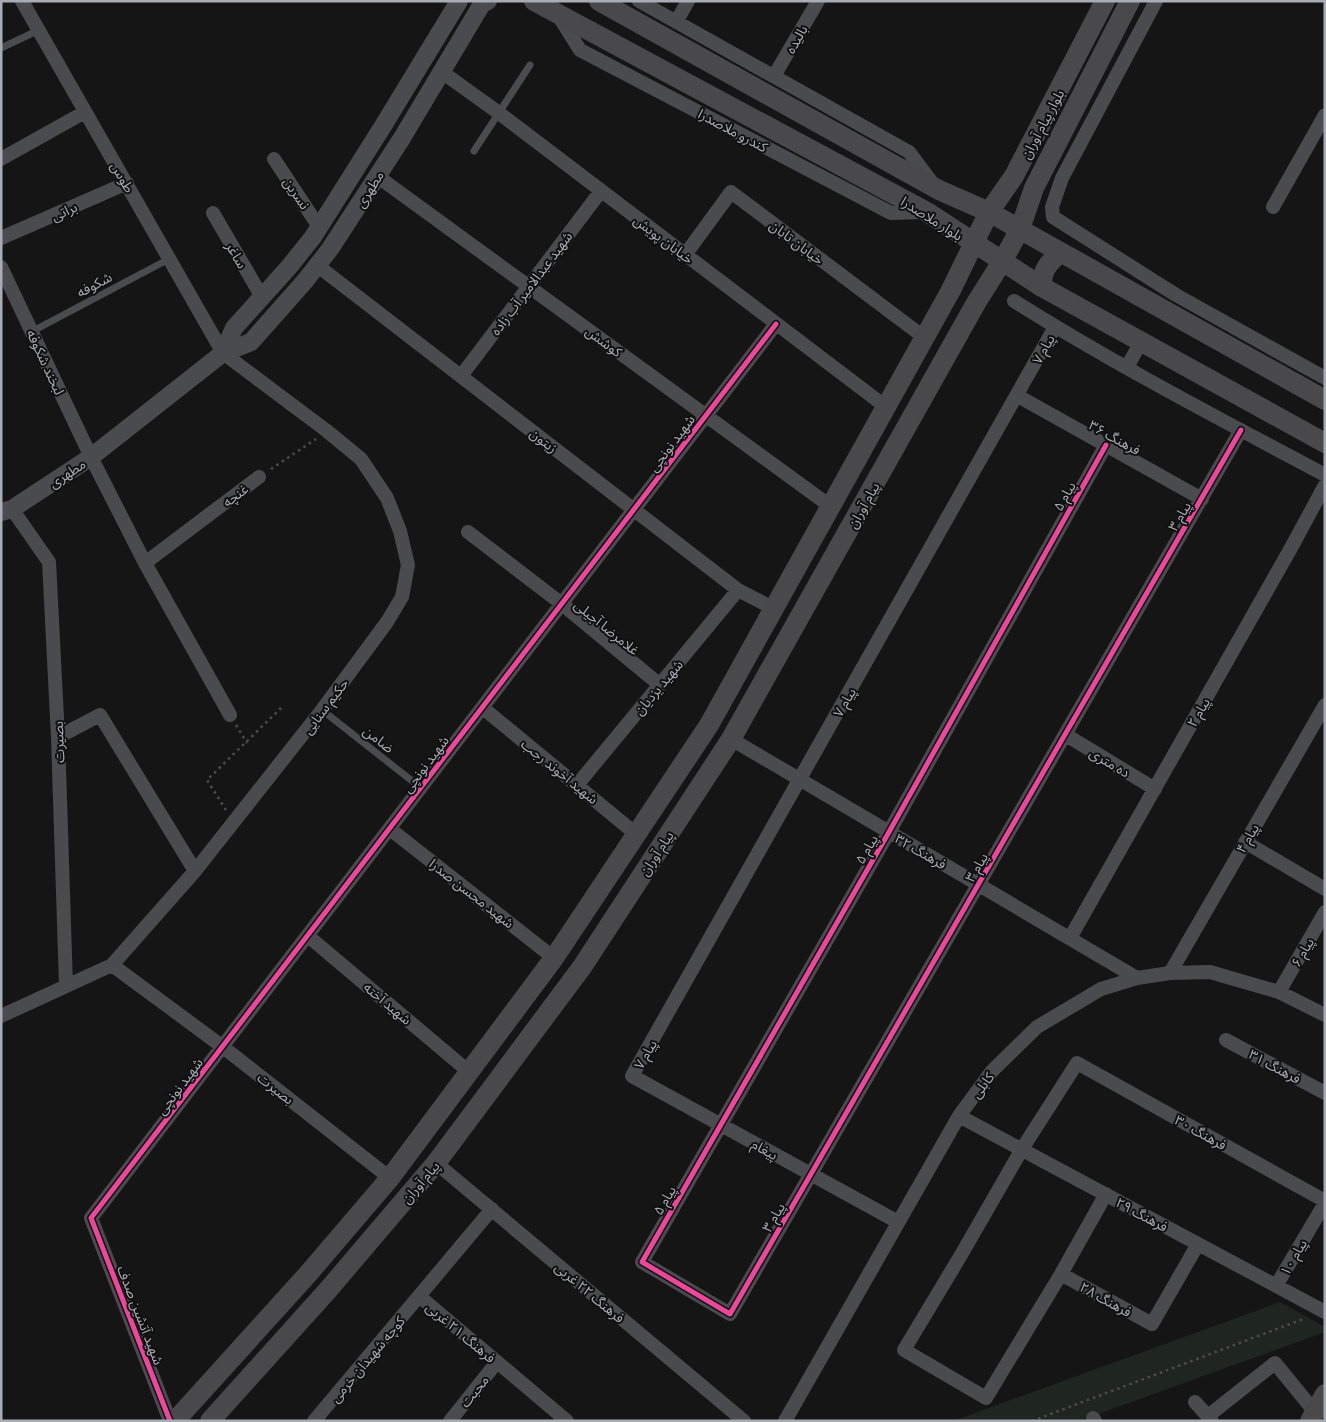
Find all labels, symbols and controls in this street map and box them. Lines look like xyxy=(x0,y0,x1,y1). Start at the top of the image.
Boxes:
street label: بالیده xyxy=(781,22,811,56)
street label: بلوار پیام آوران xyxy=(1017,86,1070,163)
street label: کندرو ملاصدرا xyxy=(695,105,771,156)
street label: طوس xyxy=(107,158,139,196)
street label: مطهری xyxy=(351,167,388,211)
street label: نسرین xyxy=(279,174,314,213)
street label: بلوار ملاصدرا xyxy=(897,192,966,245)
street label: براتی xyxy=(48,198,80,225)
street label: خیابان پویش xyxy=(629,211,697,269)
street label: خیابان تابان xyxy=(766,216,827,269)
street label: شهید عبدالامیر آب زاده xyxy=(486,228,576,339)
street label: ساغر xyxy=(221,238,251,272)
street label: شکوفه xyxy=(73,268,115,301)
street label: کوشش xyxy=(582,322,626,361)
street label: لبخند شکوفه xyxy=(23,327,69,398)
street label: پیام ۷ xyxy=(1028,331,1061,368)
street label: شهید نونچی xyxy=(644,411,700,476)
street label: فرهنگ ۳۶ xyxy=(1086,416,1144,459)
street label: زیتون xyxy=(526,424,561,457)
street label: مطهری xyxy=(45,455,89,492)
street label: پیام ۵ xyxy=(1049,478,1082,515)
street label: پیام آوران xyxy=(843,479,885,533)
street label: غنچه xyxy=(219,480,252,512)
street label: پیام ۳ xyxy=(1164,498,1197,535)
street label: غلامرضا آجیلی xyxy=(570,596,643,659)
street label: شهید یزدیان xyxy=(630,656,687,719)
street label: حکیم سنایی xyxy=(298,675,354,739)
street label: پیام ۷ xyxy=(829,684,862,721)
street label: پیام ۲ xyxy=(1183,694,1216,731)
street label: بصیرت xyxy=(49,721,68,763)
street label: ضامن xyxy=(360,722,398,757)
street label: شهید نونچی xyxy=(398,732,454,797)
street label: شهید آخوند رجب xyxy=(518,735,602,808)
street label: ده متری xyxy=(1086,743,1133,782)
street label: پیام ۴ xyxy=(1232,820,1265,857)
street label: پیام آوران xyxy=(635,827,679,880)
street label: فرهنگ ۳۲ xyxy=(892,829,950,873)
street label: پیام ۵ xyxy=(851,831,884,868)
street label: پیام ۳ xyxy=(961,849,994,886)
street label: شهید محسن صدرا xyxy=(426,855,518,932)
street label: پیام ۶ xyxy=(1287,934,1320,971)
street label: شهید آخته xyxy=(360,978,415,1029)
street label: پیام ۷ xyxy=(630,1036,663,1073)
street label: فرهنگ ۳۱ xyxy=(1246,1045,1304,1088)
street label: شهید نونچی xyxy=(152,1054,208,1119)
street label: بصیرت xyxy=(254,1068,298,1108)
street label: کابلی xyxy=(967,1068,998,1102)
street label: فرهنگ ۳۰ xyxy=(1172,1111,1230,1154)
street label: پیغام xyxy=(747,1135,781,1166)
street label: پیام آوران xyxy=(397,1157,445,1209)
street label: پیام ۵ xyxy=(649,1182,682,1219)
street label: فرهنگ ۲۹ xyxy=(1113,1193,1171,1236)
street label: پیام ۳ xyxy=(758,1199,791,1236)
street label: پیام ۱۰ xyxy=(1276,1236,1313,1280)
street label: فرهنگ ۲۲ غربی xyxy=(551,1258,628,1327)
street label: شهید آتشین صدف xyxy=(113,1263,168,1367)
street label: فرهنگ ۲۸ xyxy=(1077,1278,1135,1321)
street label: فرهنگ ۲۱ غربی xyxy=(422,1298,499,1367)
street label: کوچه شهیدان خرمی xyxy=(326,1312,410,1407)
street label: محبت xyxy=(456,1372,492,1411)

